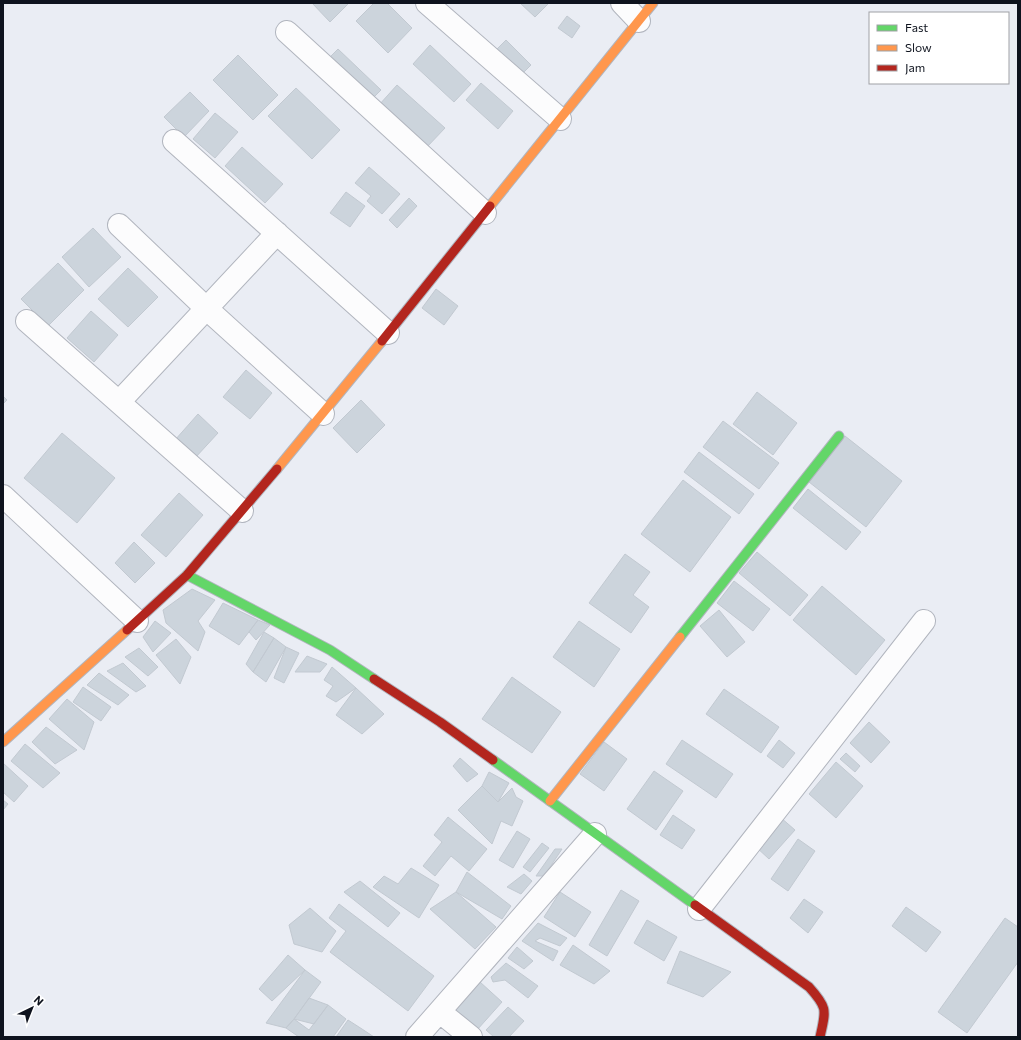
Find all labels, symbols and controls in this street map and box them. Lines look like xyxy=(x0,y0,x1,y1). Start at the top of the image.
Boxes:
legend xyxy=(869,12,1009,84)
text: Fast xyxy=(905,20,928,34)
text: Slow xyxy=(905,40,932,54)
text: Jam xyxy=(905,60,925,75)
north arrow xyxy=(12,988,52,1028)
text: N xyxy=(32,993,47,1008)

